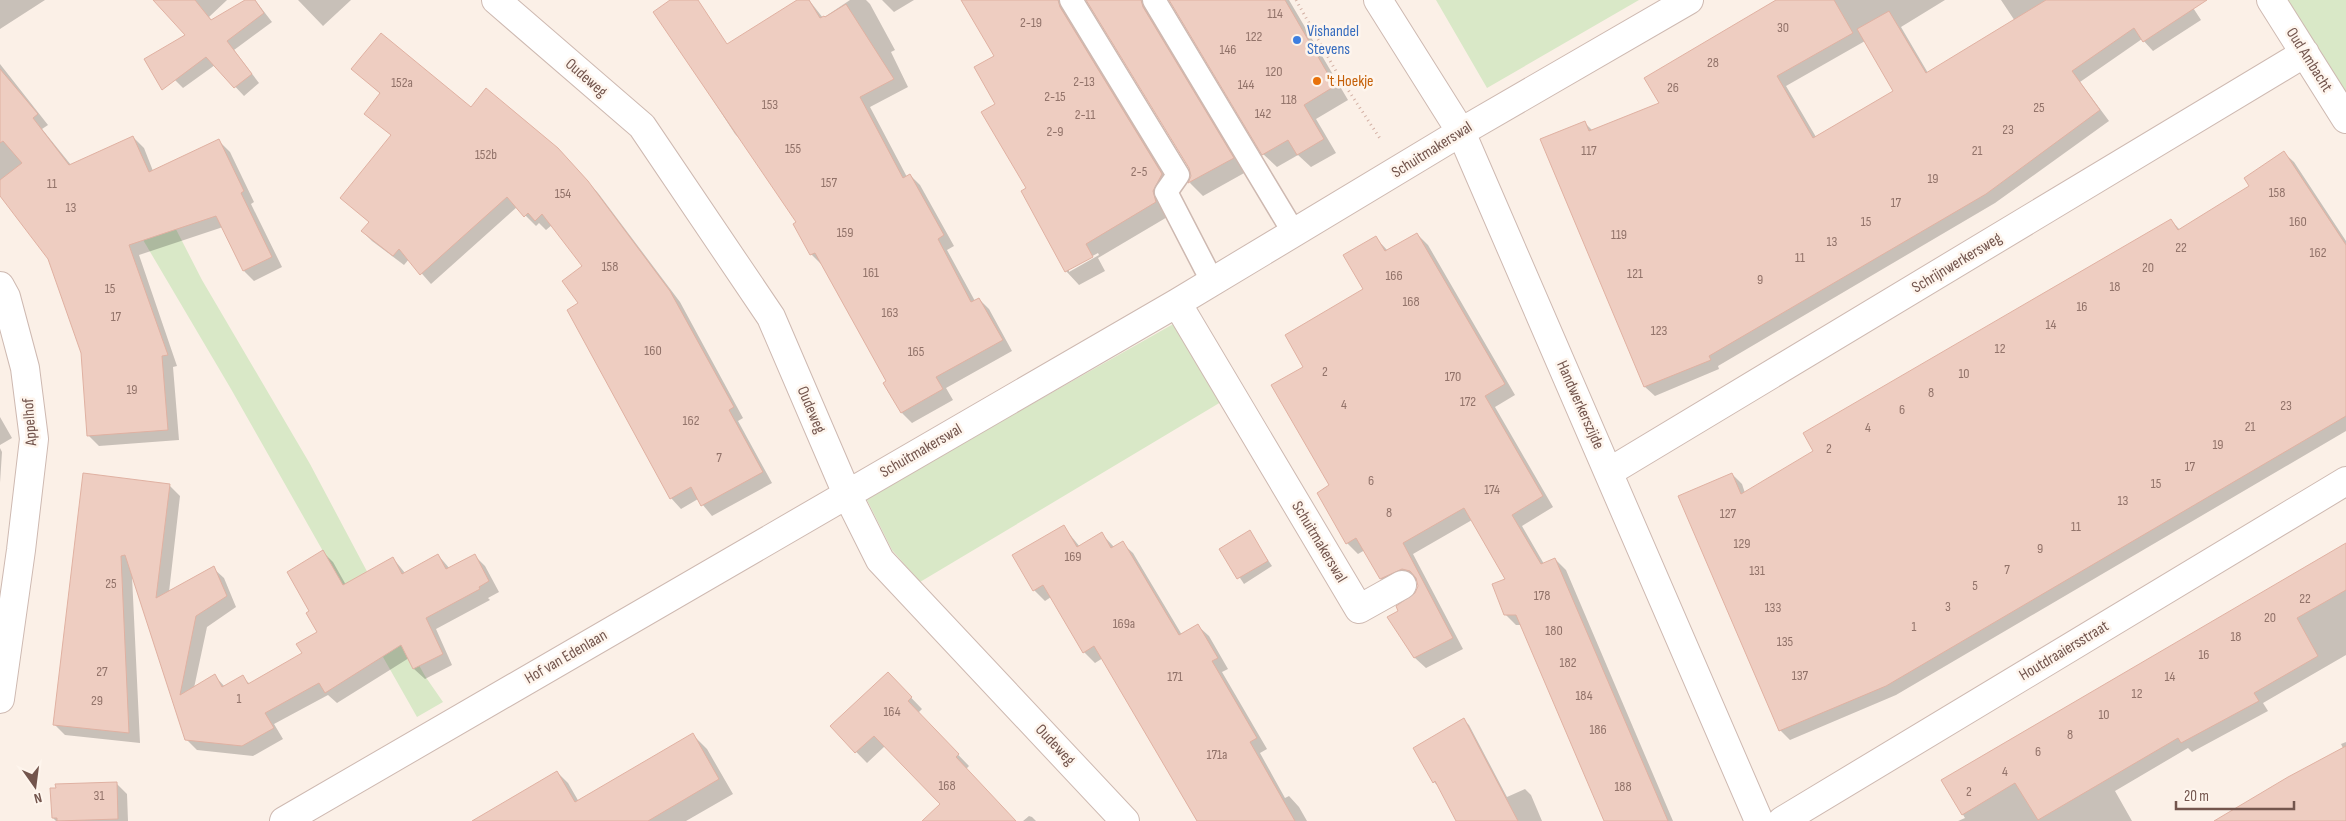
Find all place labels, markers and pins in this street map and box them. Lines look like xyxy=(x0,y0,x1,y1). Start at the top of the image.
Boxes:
place label: Vishandel Stevens xyxy=(1307,22,1359,59)
marker: Vishandel Stevens xyxy=(1291,34,1303,46)
place label: 't Hoekje xyxy=(1327,72,1374,91)
marker: 't Hoekje xyxy=(1311,75,1323,87)

